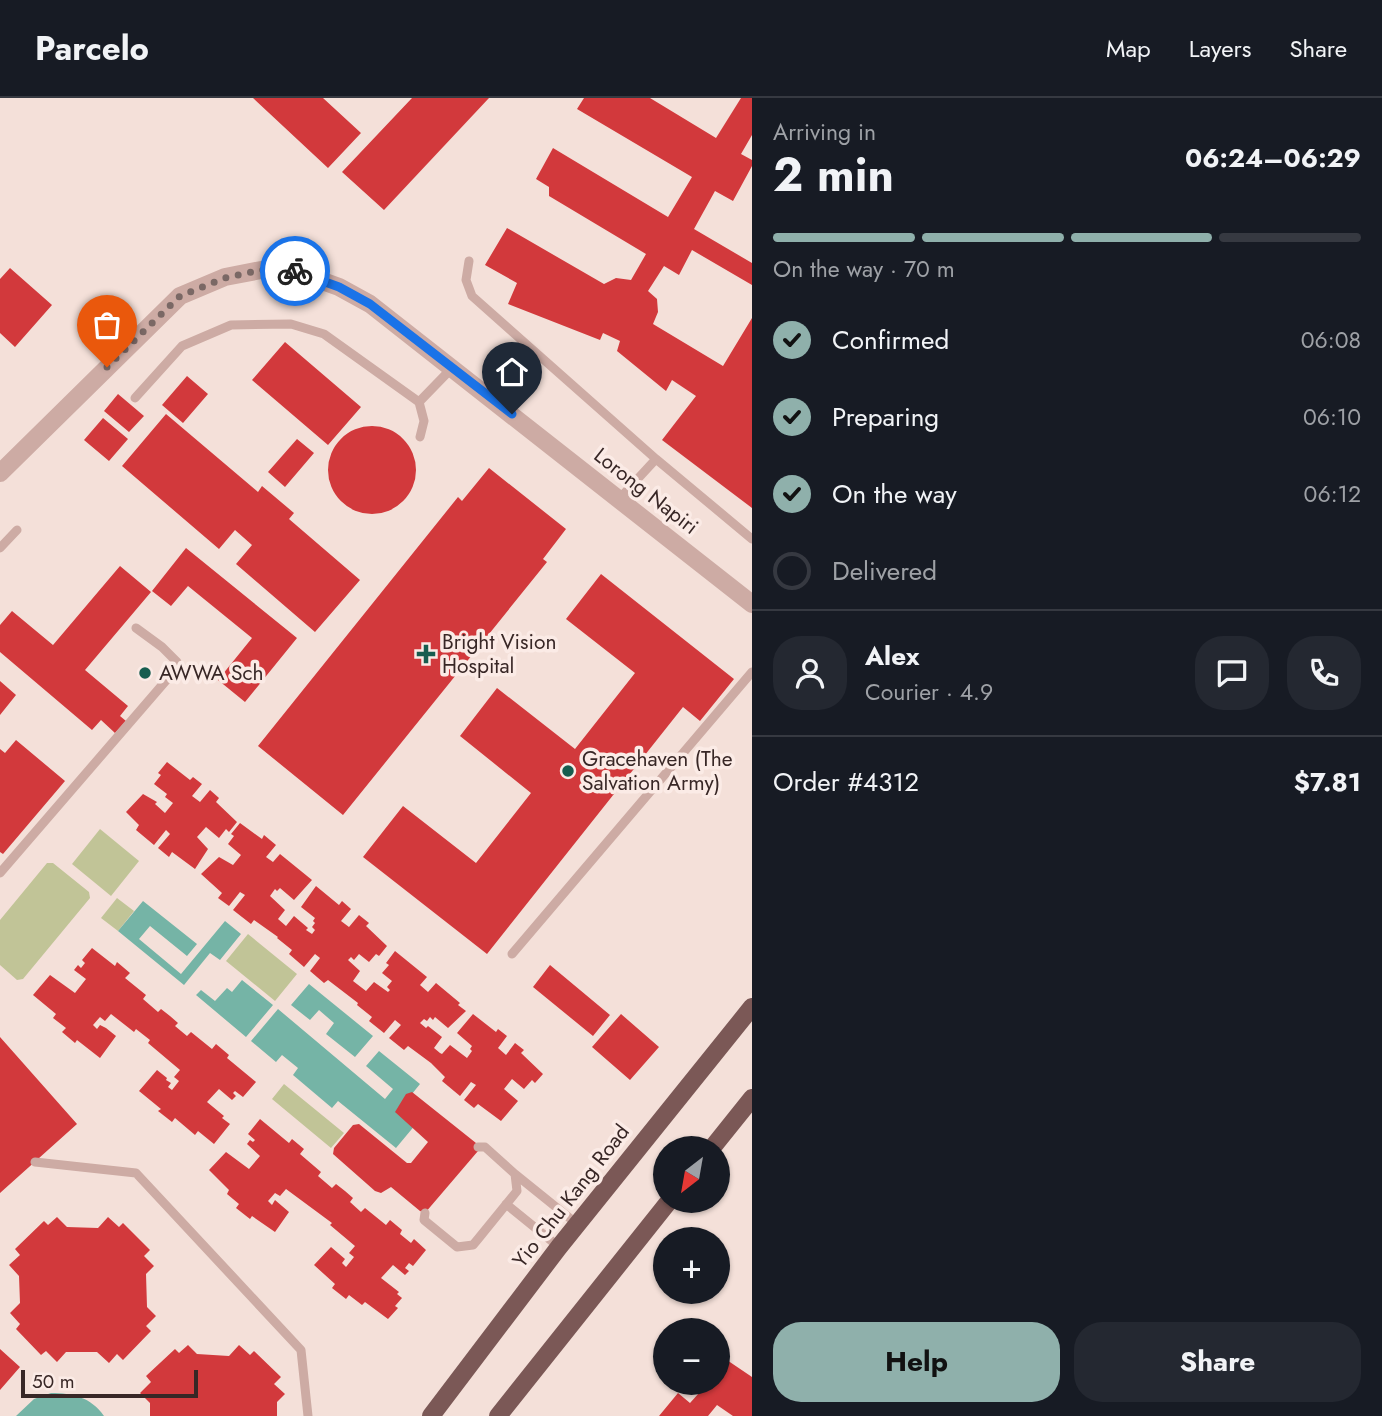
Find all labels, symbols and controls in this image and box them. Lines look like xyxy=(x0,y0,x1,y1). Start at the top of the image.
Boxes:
text: Parcelo xyxy=(35,25,149,72)
text: Map xyxy=(1106,31,1151,66)
text: Layers xyxy=(1189,31,1251,66)
text: Share xyxy=(1289,31,1347,66)
text: Arriving in xyxy=(773,115,876,149)
text: 06:24–06:29 xyxy=(1185,139,1361,177)
text: 2 min xyxy=(773,142,894,208)
courier xyxy=(260,236,330,306)
icon: bike xyxy=(276,252,314,290)
text: On the way · 70 m xyxy=(773,252,955,286)
pin xyxy=(77,295,137,367)
icon: bag xyxy=(88,306,126,344)
icon: check xyxy=(773,321,811,359)
text: Confirmed xyxy=(832,321,949,359)
text: 06:08 xyxy=(1301,323,1361,357)
pin xyxy=(482,342,542,414)
icon: home xyxy=(493,353,531,391)
icon: check xyxy=(773,398,811,436)
text: Preparing xyxy=(832,398,939,436)
text: 06:10 xyxy=(1303,400,1361,434)
street label: Lorong Napiri xyxy=(587,441,705,541)
icon: check xyxy=(773,475,811,513)
text: On the way xyxy=(832,475,957,513)
text: 06:12 xyxy=(1304,477,1361,511)
text: Delivered xyxy=(832,552,937,590)
place label: Bright Vision Hospital xyxy=(442,627,556,681)
button: person xyxy=(773,636,847,710)
button: chat xyxy=(1195,636,1269,710)
button: phone xyxy=(1287,636,1361,710)
text: Alex xyxy=(865,637,919,675)
marker: Bright Vision Hospital xyxy=(416,644,436,664)
place label: AWWA Sch xyxy=(159,658,264,688)
marker: AWWA Sch xyxy=(137,665,153,681)
text: Courier · 4.9 xyxy=(865,675,993,709)
place label: Gracehaven (The Salvation Army) xyxy=(582,744,733,798)
marker: Gracehaven (The Salvation Army) xyxy=(560,763,576,779)
text: Order #4312 xyxy=(773,763,919,801)
text: $7.81 xyxy=(1294,763,1361,801)
street label: Yio Chu Kang Road xyxy=(506,1118,636,1274)
north arrow xyxy=(653,1136,730,1213)
map controls xyxy=(653,1136,730,1395)
button: + xyxy=(653,1227,730,1304)
button: − xyxy=(653,1318,730,1395)
button: Help xyxy=(773,1322,1060,1402)
button: Share xyxy=(1074,1322,1361,1402)
scale bar xyxy=(21,1367,198,1399)
text: 50 m xyxy=(32,1368,75,1395)

